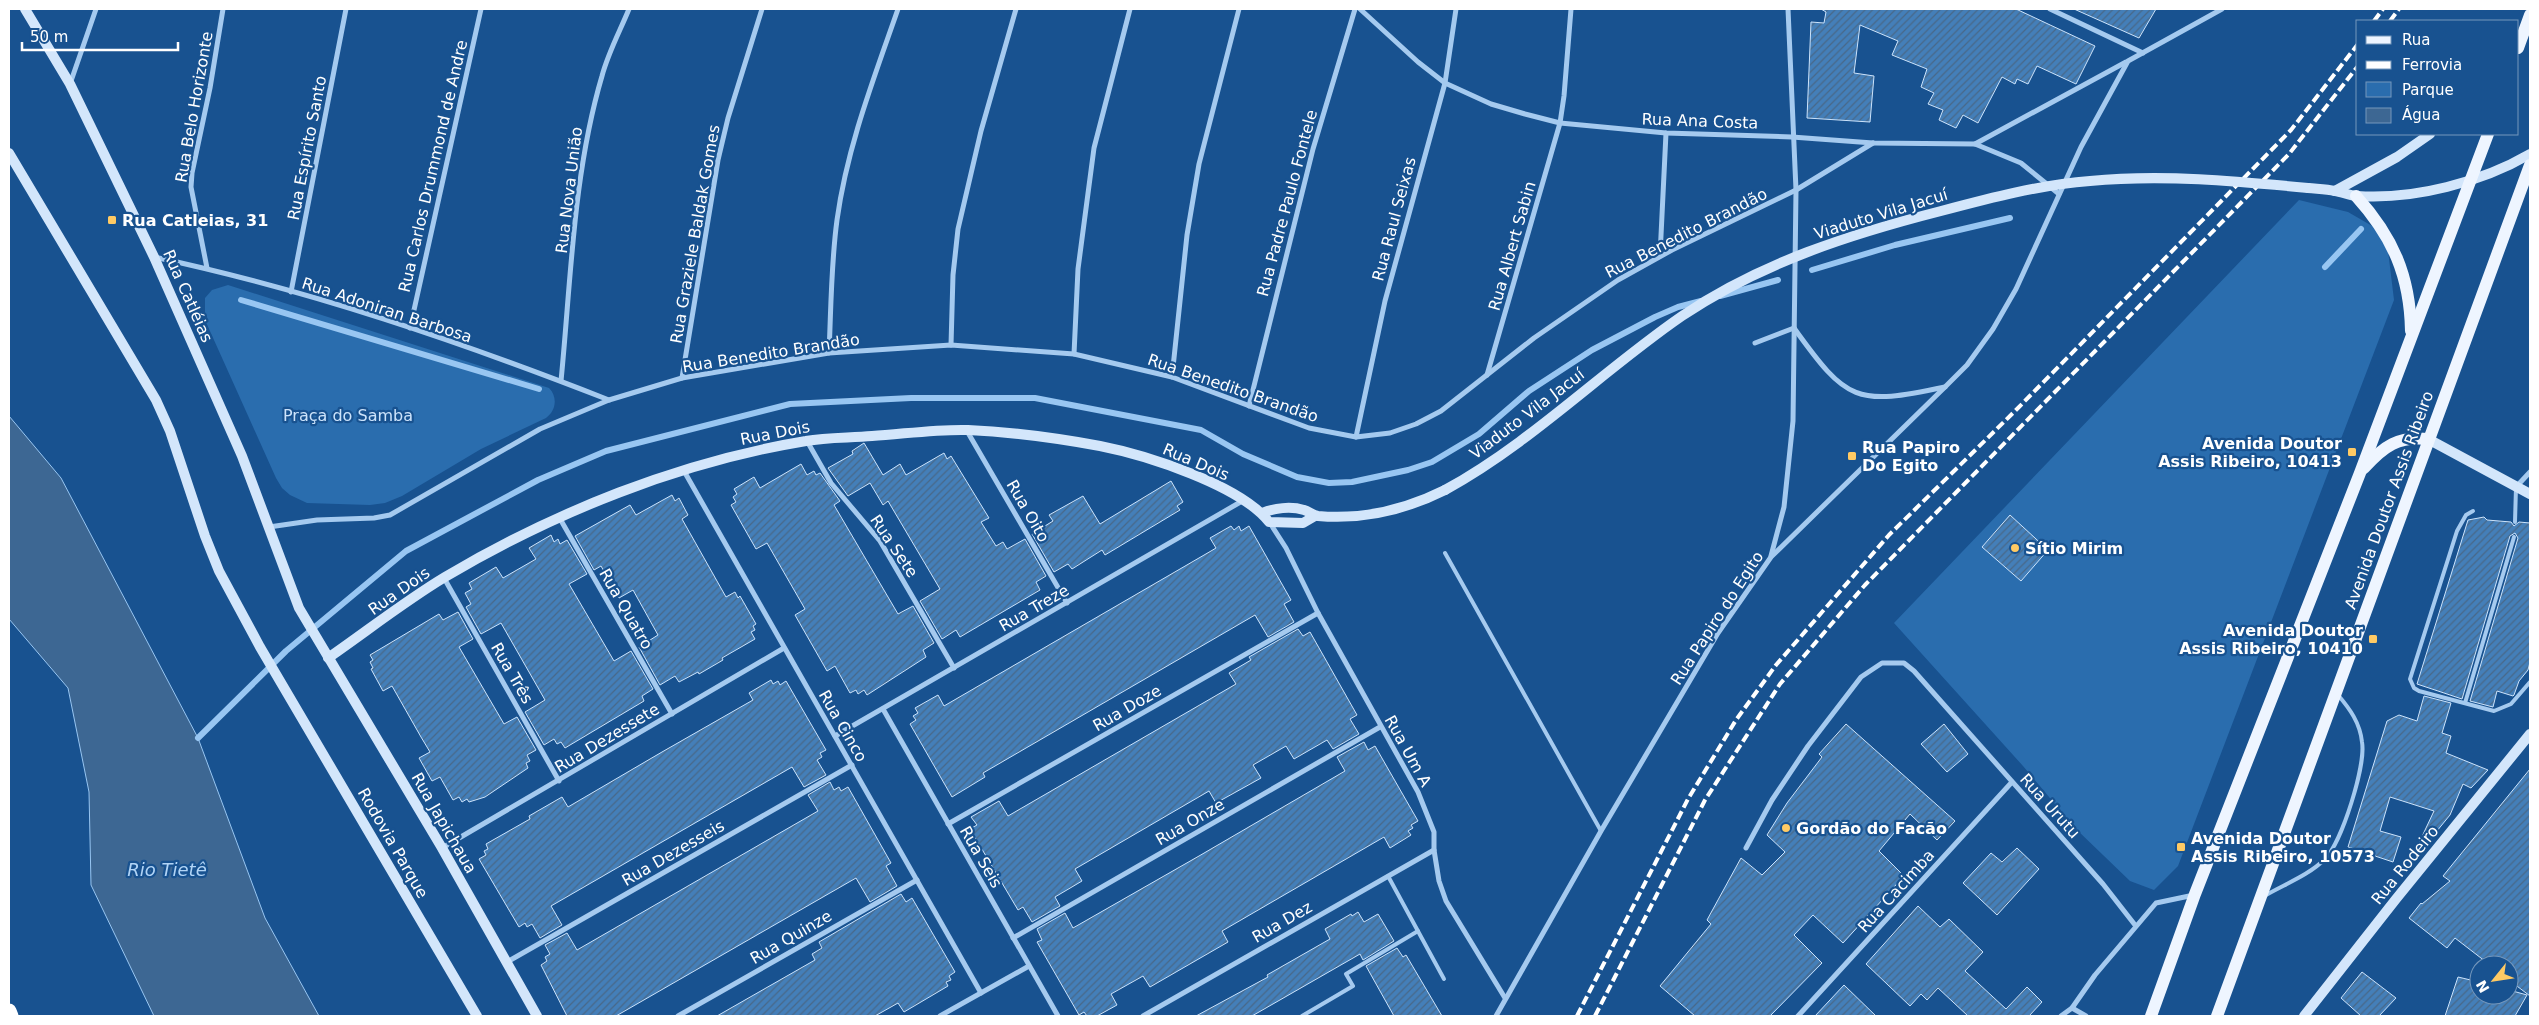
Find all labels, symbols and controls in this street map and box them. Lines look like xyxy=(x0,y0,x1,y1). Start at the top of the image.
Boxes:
scale bar xyxy=(22,20,179,52)
legend xyxy=(2356,20,2519,135)
text: 50 m xyxy=(30,28,68,46)
street label: Rua Belo Horizonte xyxy=(171,30,217,184)
text: Rua xyxy=(2402,31,2430,49)
street label: Rua Carlos Drummond de Andre xyxy=(395,38,471,294)
text: Ferrovia xyxy=(2402,56,2462,74)
street label: Rua Espírito Santo xyxy=(284,74,330,222)
text: Parque xyxy=(2402,81,2454,99)
text: Água xyxy=(2402,105,2440,124)
street label: Rua Padre Paulo Fontele xyxy=(1253,108,1321,298)
street label: Rua Ana Costa xyxy=(1641,109,1759,133)
street label: Rua Graziele Baldak Gomes xyxy=(666,123,724,345)
street label: Rua Nova União xyxy=(552,126,586,254)
street label: Rua Raul Seixas xyxy=(1368,155,1420,283)
street label: Rua Albert Sabin xyxy=(1484,179,1540,313)
street label: Rua Benedito Brandão xyxy=(1602,184,1770,282)
street label: Viaduto Vila Jacuí xyxy=(1812,184,1951,243)
place label: Rua Catleias, 31 xyxy=(122,211,268,230)
marker: Rua Catleias, 31 xyxy=(106,214,118,226)
street label: Rua Catléias xyxy=(159,247,217,345)
street label: Rua Adoniran Barbosa xyxy=(300,274,474,346)
street label: Rua Benedito Brandão xyxy=(681,330,861,376)
street label: Rua Benedito Brandão xyxy=(1145,350,1321,426)
street label: Viaduto Vila Jacuí xyxy=(1466,364,1588,463)
street label: Avenida Doutor Assis Ribeiro xyxy=(2341,388,2437,612)
park label: Praça do Samba xyxy=(283,406,413,425)
street label: Rua Dois xyxy=(739,417,811,449)
place label: Avenida Doutor Assis Ribeiro, 10413 xyxy=(2158,434,2342,471)
place label: Rua Papiro Do Egito xyxy=(1862,438,1960,475)
street label: Rua Dois xyxy=(1160,440,1232,484)
marker: Avenida Doutor Assis Ribeiro, 10413 xyxy=(2346,446,2358,458)
marker: Rua Papiro Do Egito xyxy=(1846,450,1858,462)
street label: Rua Oito xyxy=(1003,477,1053,545)
street label: Rua Sete xyxy=(866,511,922,581)
place label: Sítio Mirim xyxy=(2025,539,2123,558)
marker: Sítio Mirim xyxy=(2009,542,2021,554)
street label: Rua Papiro do Egito xyxy=(1667,548,1767,688)
street label: Rua Dois xyxy=(365,563,433,619)
street label: Rua Quatro xyxy=(595,565,657,653)
street label: Rua Treze xyxy=(996,580,1072,636)
place label: Avenida Doutor Assis Ribeiro, 10410 xyxy=(2179,621,2363,658)
marker: Avenida Doutor Assis Ribeiro, 10410 xyxy=(2367,633,2379,645)
street label: Rua Três xyxy=(487,639,537,707)
street label: Rua Doze xyxy=(1089,681,1165,735)
street label: Rua Cinco xyxy=(815,687,871,765)
street label: Rua Dezessete xyxy=(551,699,663,777)
street label: Rua Um A xyxy=(1381,712,1435,790)
street label: Rua Japichaua xyxy=(407,769,481,877)
street label: Rua Urutu xyxy=(2016,770,2084,842)
street label: Rodovia Parque xyxy=(354,785,432,901)
street label: Rua Onze xyxy=(1152,795,1228,849)
street label: Rua Dezesseis xyxy=(618,816,728,890)
place label: Gordão do Facão xyxy=(1796,819,1947,838)
marker: Gordão do Facão xyxy=(1780,822,1792,834)
street label: Rua Rodeiro xyxy=(2367,822,2443,908)
street label: Rua Seis xyxy=(956,823,1006,891)
place label: Avenida Doutor Assis Ribeiro, 10573 xyxy=(2191,829,2375,866)
marker: Avenida Doutor Assis Ribeiro, 10573 xyxy=(2175,841,2187,853)
street label: Rua Cacimba xyxy=(1854,846,1938,936)
water label: Rio Tietê xyxy=(127,859,207,880)
street label: Rua Dez xyxy=(1249,897,1315,947)
street label: Rua Quinze xyxy=(747,906,835,968)
north arrow xyxy=(2469,955,2519,1005)
text: N xyxy=(2473,977,2493,996)

